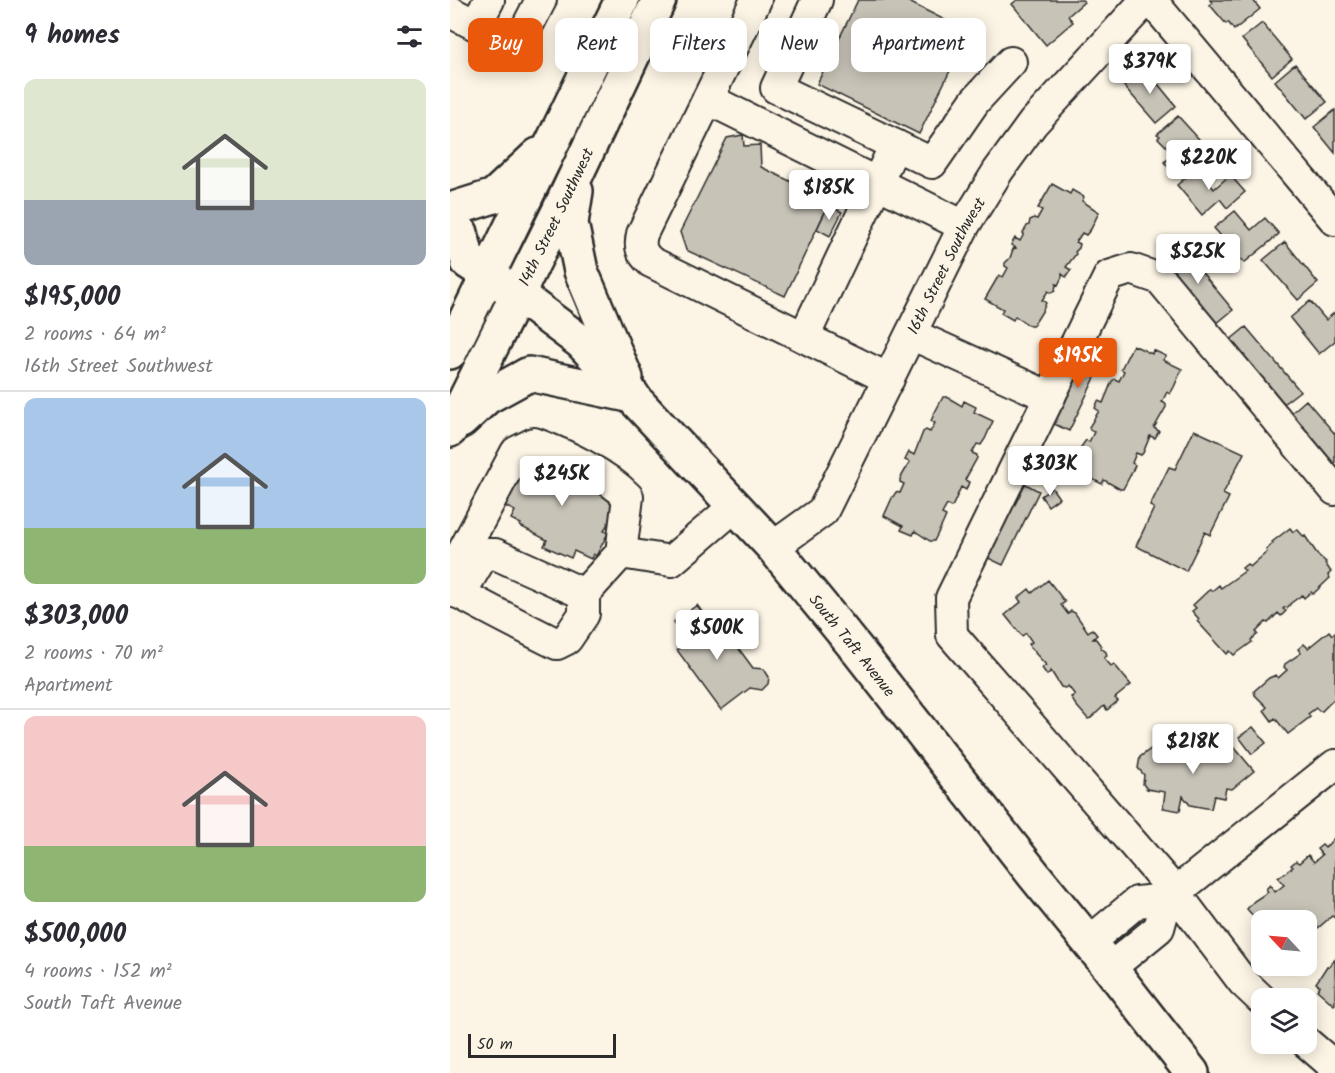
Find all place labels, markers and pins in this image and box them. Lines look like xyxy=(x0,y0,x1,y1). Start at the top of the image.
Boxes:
pin: $379K xyxy=(1108,44,1192,95)
pin: $220K xyxy=(1167,140,1251,191)
pin: $185K xyxy=(787,170,871,221)
pin: $525K xyxy=(1156,234,1240,285)
pin: $195K xyxy=(1036,338,1120,389)
pin: $303K xyxy=(1008,446,1092,497)
pin: $245K xyxy=(520,456,604,507)
pin: $500K xyxy=(675,610,759,661)
pin: $218K xyxy=(1151,724,1235,775)

